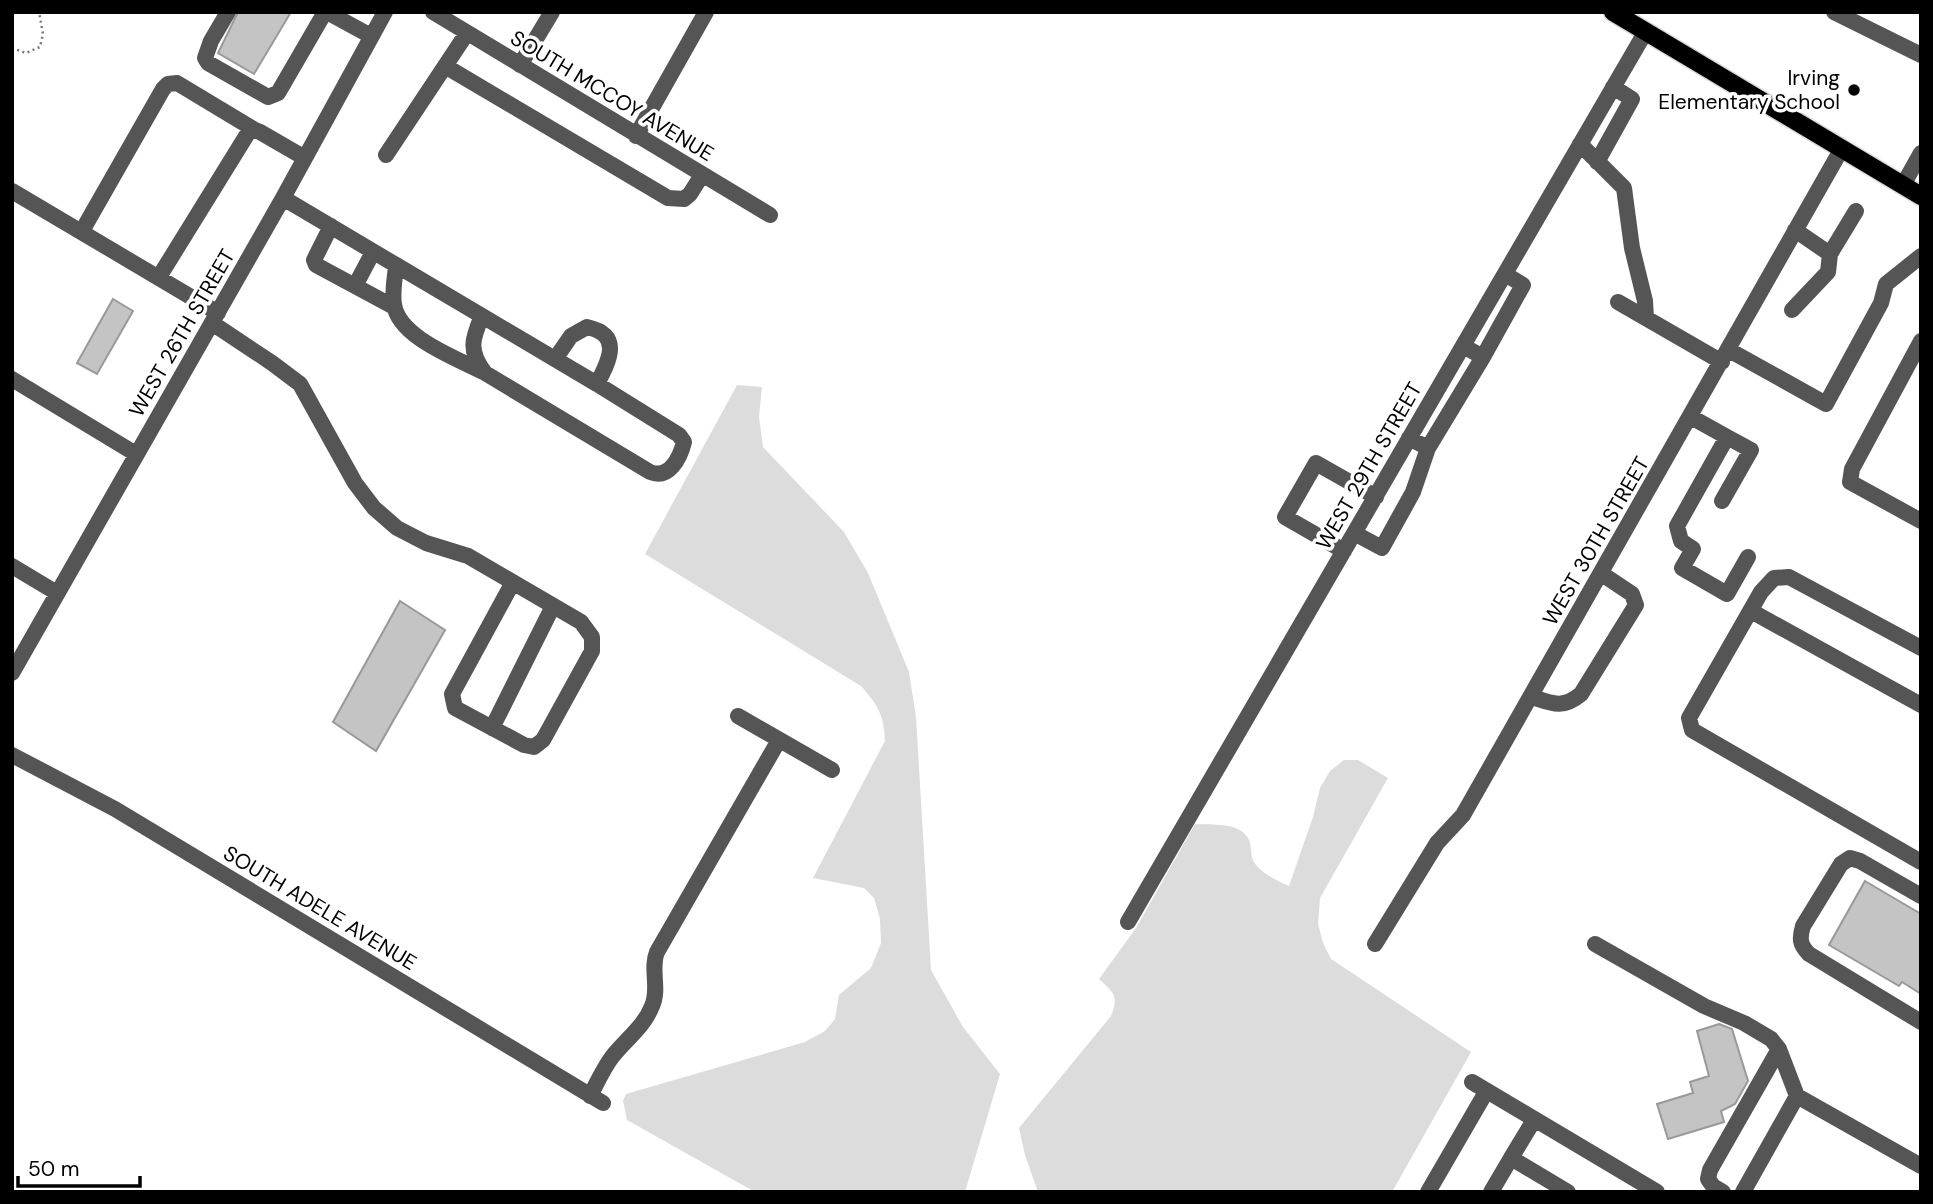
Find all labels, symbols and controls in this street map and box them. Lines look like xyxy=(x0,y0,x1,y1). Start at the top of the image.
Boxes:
street label: SOUTH MCCOY AVENUE xyxy=(505,24,719,168)
place label: Irving Elementary School xyxy=(1658,64,1840,116)
marker: Irving Elementary School xyxy=(1846,82,1862,98)
street label: WEST 26TH STREET xyxy=(123,244,242,422)
street label: WEST 29TH STREET xyxy=(1310,377,1428,555)
street label: WEST 30TH STREET xyxy=(1536,451,1656,631)
street label: SOUTH ADELE AVENUE xyxy=(218,839,422,977)
scale bar xyxy=(18,1144,140,1188)
text: 50 m xyxy=(28,1155,79,1183)

